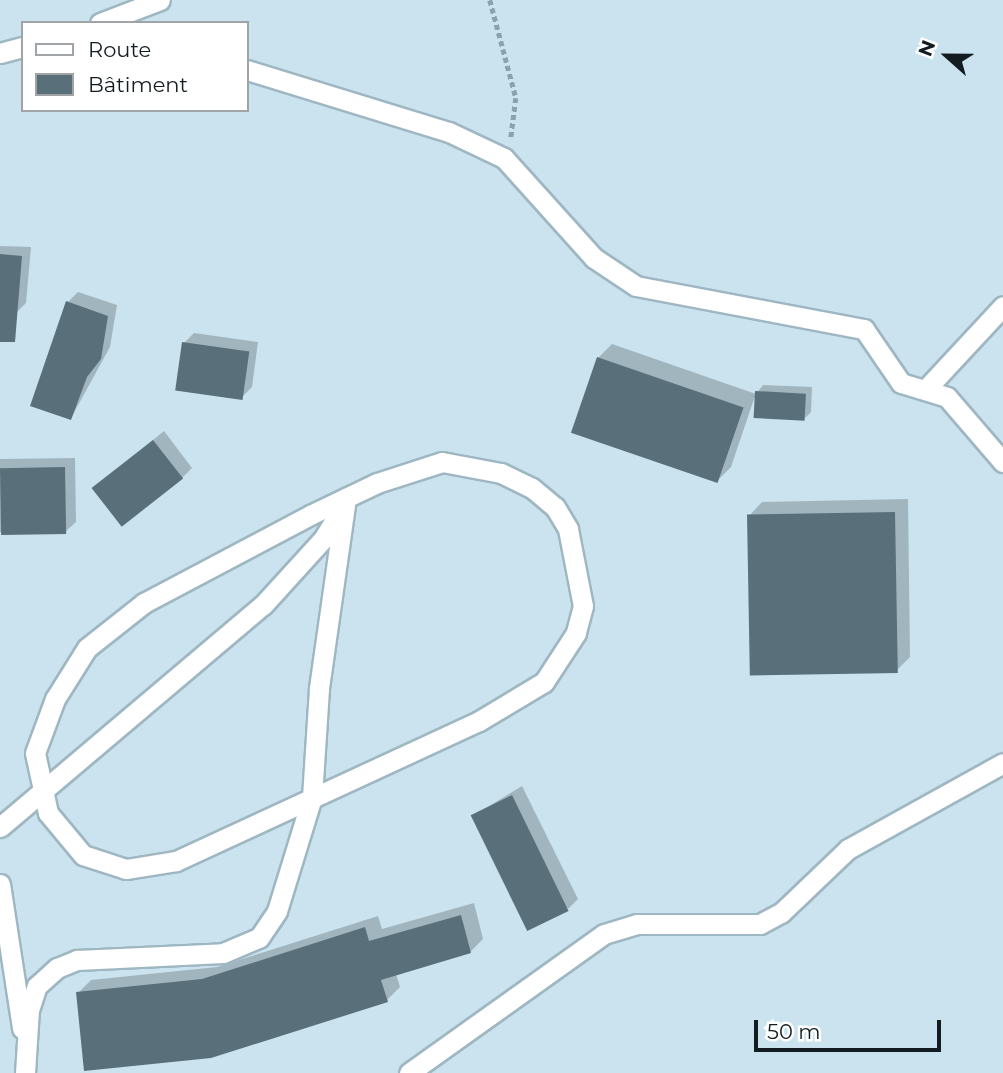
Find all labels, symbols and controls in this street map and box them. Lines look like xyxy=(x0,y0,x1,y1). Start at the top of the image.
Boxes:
legend xyxy=(21,21,248,112)
north arrow xyxy=(912,21,982,91)
text: Route xyxy=(88,37,151,62)
text: N xyxy=(913,37,940,60)
text: Bâtiment xyxy=(88,72,188,97)
scale bar xyxy=(758,1006,945,1050)
text: 50 m xyxy=(767,1019,821,1044)

